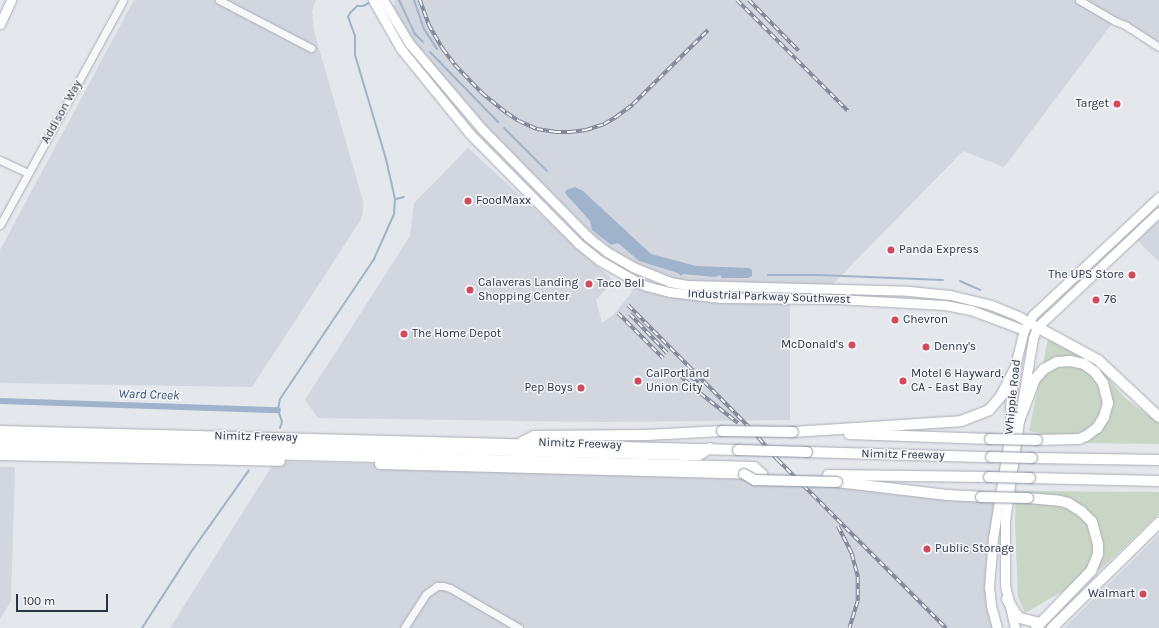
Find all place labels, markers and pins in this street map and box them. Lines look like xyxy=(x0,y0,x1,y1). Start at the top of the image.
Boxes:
place label: Target xyxy=(1076,97,1109,111)
marker: Target xyxy=(1112,99,1122,109)
place label: FoodMaxx xyxy=(476,194,531,208)
marker: FoodMaxx xyxy=(463,196,473,206)
place label: Panda Express xyxy=(899,243,979,257)
marker: Panda Express xyxy=(886,245,896,255)
place label: The UPS Store xyxy=(1048,268,1124,282)
marker: The UPS Store xyxy=(1127,270,1137,280)
place label: Calaveras Landing Shopping Center xyxy=(478,276,578,304)
place label: Taco Bell xyxy=(597,277,645,291)
marker: Taco Bell xyxy=(584,279,594,289)
marker: Calaveras Landing Shopping Center xyxy=(465,285,475,295)
place label: 76 xyxy=(1104,293,1117,307)
marker: 76 xyxy=(1091,295,1101,305)
place label: Chevron xyxy=(903,313,948,327)
marker: Chevron xyxy=(890,315,900,325)
place label: The Home Depot xyxy=(412,327,501,341)
marker: The Home Depot xyxy=(399,329,409,339)
place label: McDonald's xyxy=(781,338,844,352)
marker: McDonald's xyxy=(847,340,857,350)
place label: Denny's xyxy=(934,340,976,354)
marker: Denny's xyxy=(921,342,931,352)
place label: CalPortland Union City xyxy=(646,367,710,395)
place label: Motel 6 Hayward, CA - East Bay xyxy=(911,367,1004,395)
marker: CalPortland Union City xyxy=(633,376,643,386)
marker: Motel 6 Hayward, CA - East Bay xyxy=(898,376,908,386)
place label: Pep Boys xyxy=(524,381,573,395)
marker: Pep Boys xyxy=(576,383,586,393)
place label: Public Storage xyxy=(935,542,1014,556)
marker: Public Storage xyxy=(922,544,932,554)
place label: Walmart xyxy=(1088,587,1135,601)
marker: Walmart xyxy=(1138,589,1148,599)

